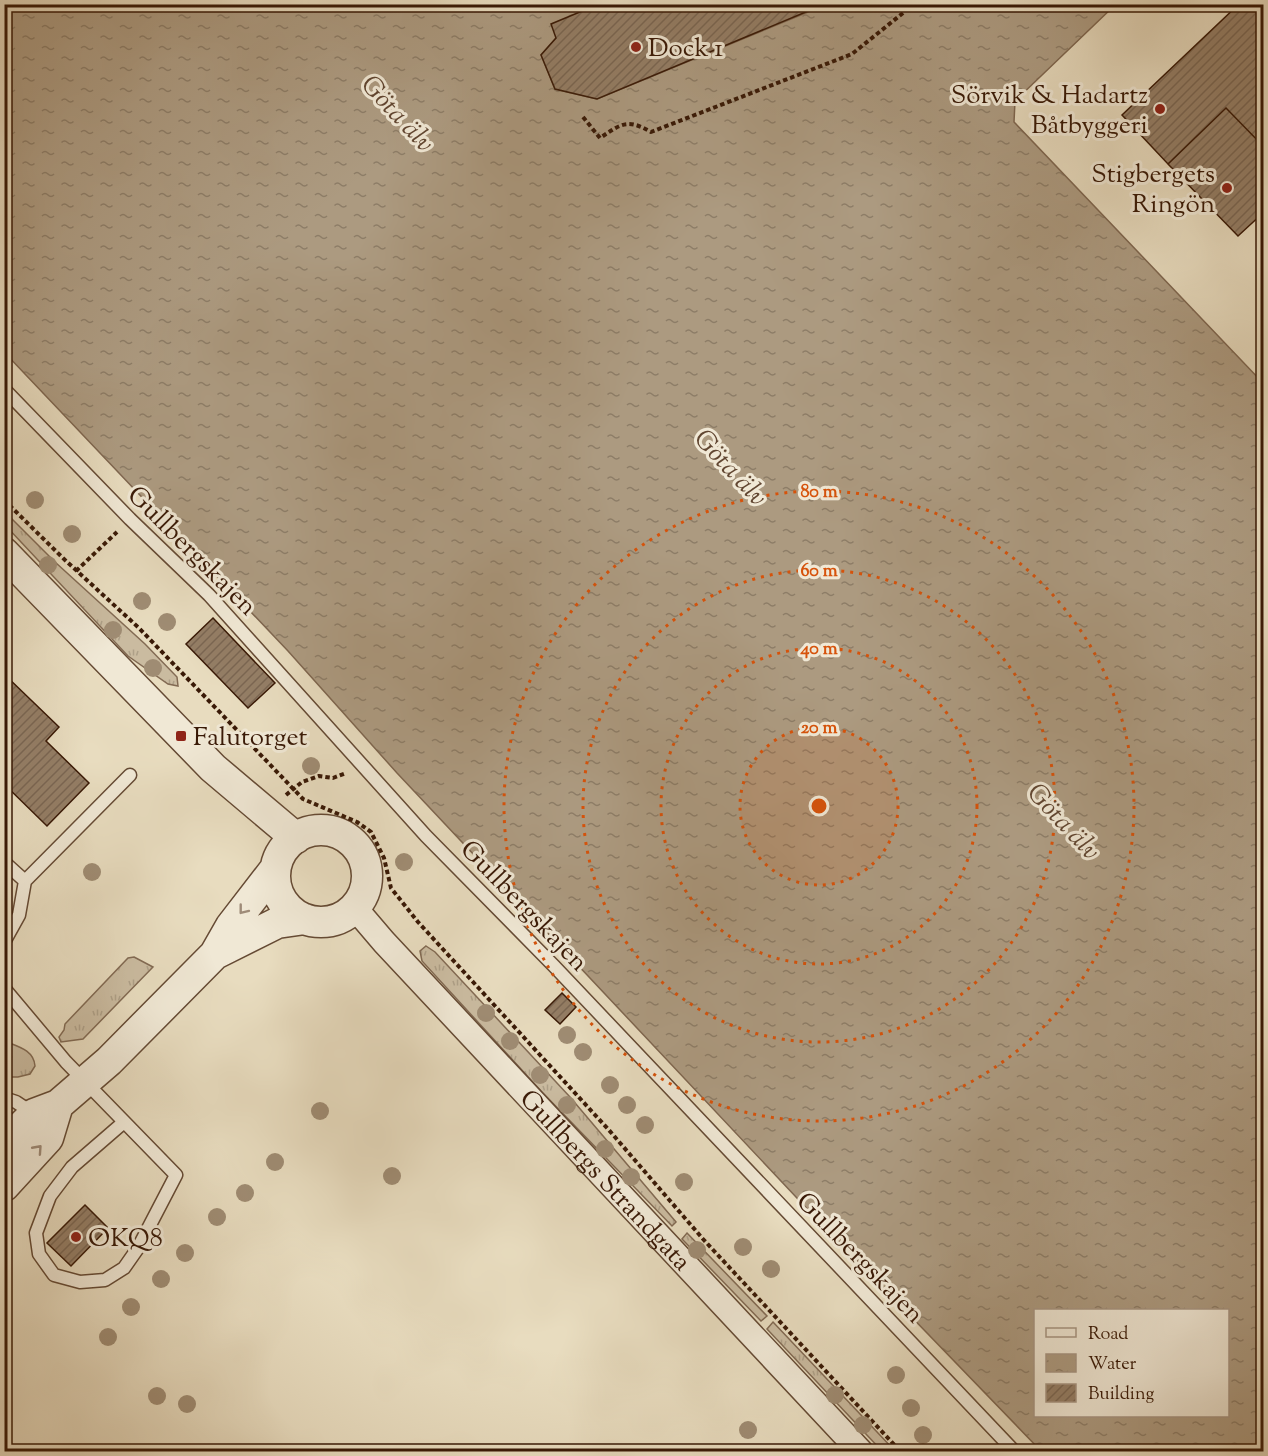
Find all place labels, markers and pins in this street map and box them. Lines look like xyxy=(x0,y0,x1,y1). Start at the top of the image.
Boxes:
place label: Dock 1 xyxy=(648,31,723,68)
marker: Dock 1 xyxy=(629,40,643,54)
place label: Sörvik & Hadartz Båtbyggeri xyxy=(951,78,1148,145)
marker: Sörvik & Hadartz Båtbyggeri xyxy=(1153,102,1167,116)
place label: Stigbergets Ringön xyxy=(1091,157,1215,224)
marker: Stigbergets Ringön xyxy=(1220,181,1234,195)
place label: Falutorget xyxy=(193,720,307,757)
marker: Falutorget xyxy=(174,729,188,743)
centre of rings xyxy=(809,796,829,816)
place label: OKQ8 xyxy=(88,1221,163,1258)
marker: OKQ8 xyxy=(69,1230,83,1244)

